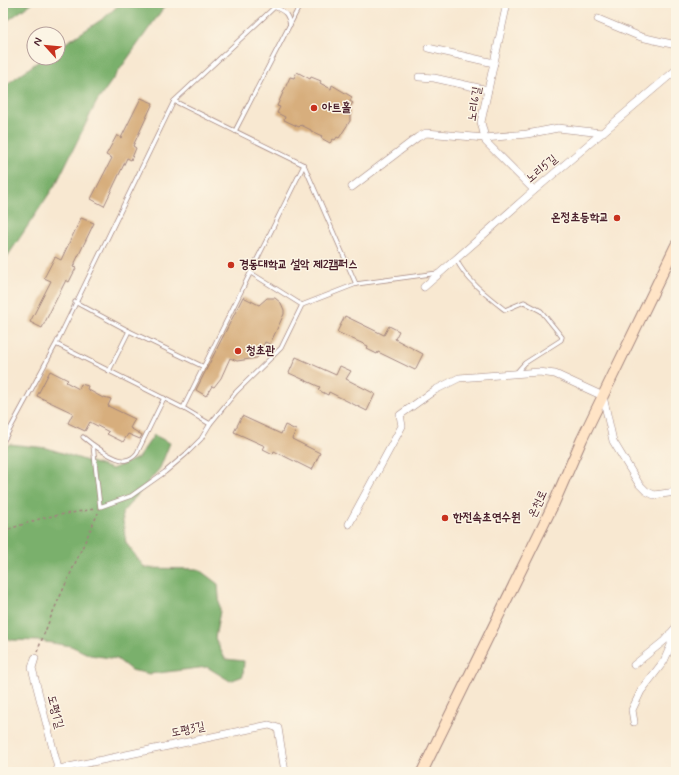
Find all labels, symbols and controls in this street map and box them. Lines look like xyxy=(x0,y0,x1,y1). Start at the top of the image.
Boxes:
north arrow xyxy=(26,26,66,66)
text: N xyxy=(30,35,46,48)
street label: 노리6길 xyxy=(464,85,486,123)
place label: 아트홀 xyxy=(322,100,351,116)
marker: 아트홀 xyxy=(309,103,319,113)
street label: 노리5길 xyxy=(523,151,561,187)
place label: 온정초등학교 xyxy=(551,210,609,226)
marker: 온정초등학교 xyxy=(612,213,622,223)
place label: 경동대학교 설악 제2캠퍼스 xyxy=(239,257,358,273)
marker: 경동대학교 설악 제2캠퍼스 xyxy=(226,260,236,270)
place label: 청초관 xyxy=(246,343,275,359)
marker: 청초관 xyxy=(233,346,243,356)
street label: 온천로 xyxy=(525,487,551,521)
place label: 한전속초연수원 xyxy=(452,510,521,526)
marker: 한전속초연수원 xyxy=(440,513,450,523)
street label: 도평1길 xyxy=(43,693,67,731)
street label: 도평3길 xyxy=(170,719,207,741)

